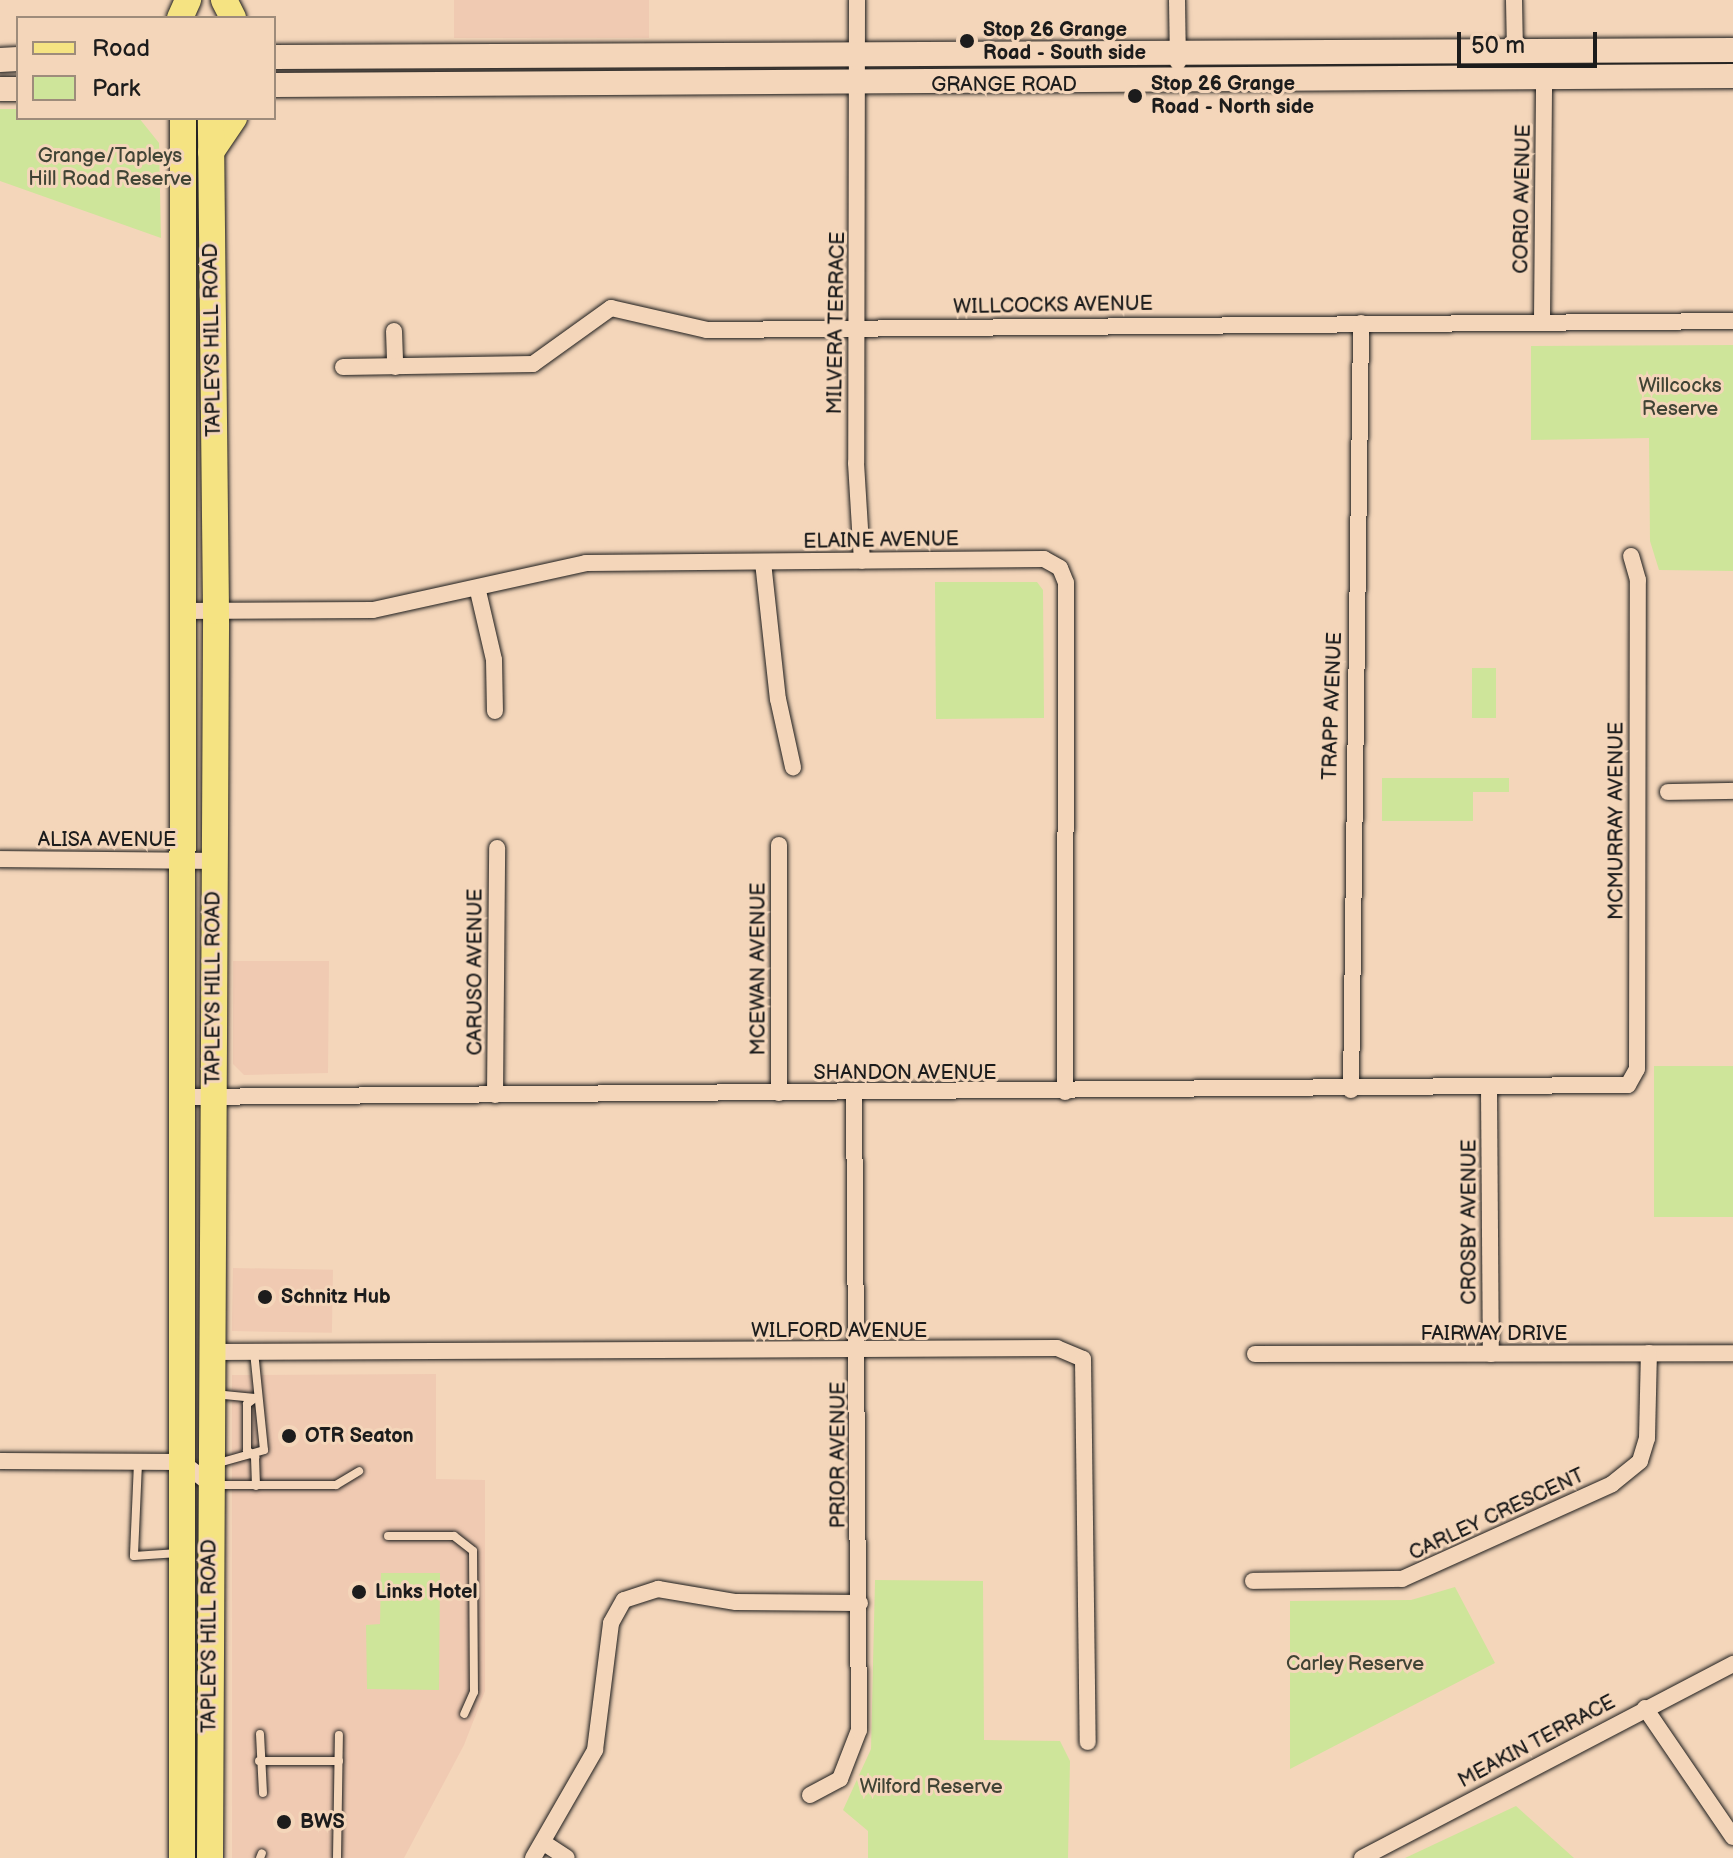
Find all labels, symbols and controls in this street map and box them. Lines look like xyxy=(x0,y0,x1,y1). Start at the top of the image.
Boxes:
legend xyxy=(16,16,276,120)
scale bar xyxy=(1461,16,1601,66)
place label: Stop 26 Grange Road - South side xyxy=(983,18,1146,65)
text: 50 m xyxy=(1471,31,1525,60)
marker: Stop 26 Grange Road - South side xyxy=(958,32,976,50)
text: Road xyxy=(92,34,150,63)
place label: Stop 26 Grange Road - North side xyxy=(1151,72,1314,119)
street label: GRANGE ROAD xyxy=(931,73,1077,97)
text: Park xyxy=(92,74,140,103)
marker: Stop 26 Grange Road - North side xyxy=(1126,87,1144,105)
street label: CORIO AVENUE xyxy=(1510,124,1536,274)
park label: Grange/Tapleys Hill Road Reserve xyxy=(28,144,192,191)
street label: MILVERA TERRACE xyxy=(823,231,851,415)
street label: TAPLEYS HILL ROAD xyxy=(199,243,227,437)
street label: WILLCOCKS AVENUE xyxy=(953,292,1153,320)
park label: Willcocks Reserve xyxy=(1638,374,1722,421)
street label: ELAINE AVENUE xyxy=(803,528,959,554)
street label: TRAPP AVENUE xyxy=(1318,632,1348,780)
street label: MCMURRAY AVENUE xyxy=(1605,722,1629,920)
street label: ALISA AVENUE xyxy=(38,828,176,852)
street label: MCEWAN AVENUE xyxy=(747,883,771,1055)
street label: CARUSO AVENUE xyxy=(464,889,488,1055)
street label: TAPLEYS HILL ROAD xyxy=(202,891,226,1085)
street label: SHANDON AVENUE xyxy=(814,1061,996,1085)
street label: CROSBY AVENUE xyxy=(1458,1139,1482,1305)
place label: Schnitz Hub xyxy=(281,1285,391,1309)
marker: Schnitz Hub xyxy=(256,1288,274,1306)
street label: WILFORD AVENUE xyxy=(751,1319,927,1343)
street label: FAIRWAY DRIVE xyxy=(1421,1322,1567,1346)
street label: PRIOR AVENUE xyxy=(827,1382,851,1528)
place label: OTR Seaton xyxy=(305,1424,414,1448)
marker: OTR Seaton xyxy=(280,1427,298,1445)
street label: CARLEY CRESCENT xyxy=(1406,1464,1588,1566)
street label: TAPLEYS HILL ROAD xyxy=(198,1539,222,1733)
place label: Links Hotel xyxy=(375,1580,477,1604)
marker: Links Hotel xyxy=(350,1583,368,1601)
park label: Carley Reserve xyxy=(1285,1652,1425,1676)
street label: MEAKIN TERRACE xyxy=(1454,1690,1620,1794)
park label: Wilford Reserve xyxy=(859,1775,1003,1799)
place label: BWS xyxy=(300,1810,345,1834)
marker: BWS xyxy=(275,1813,293,1831)

